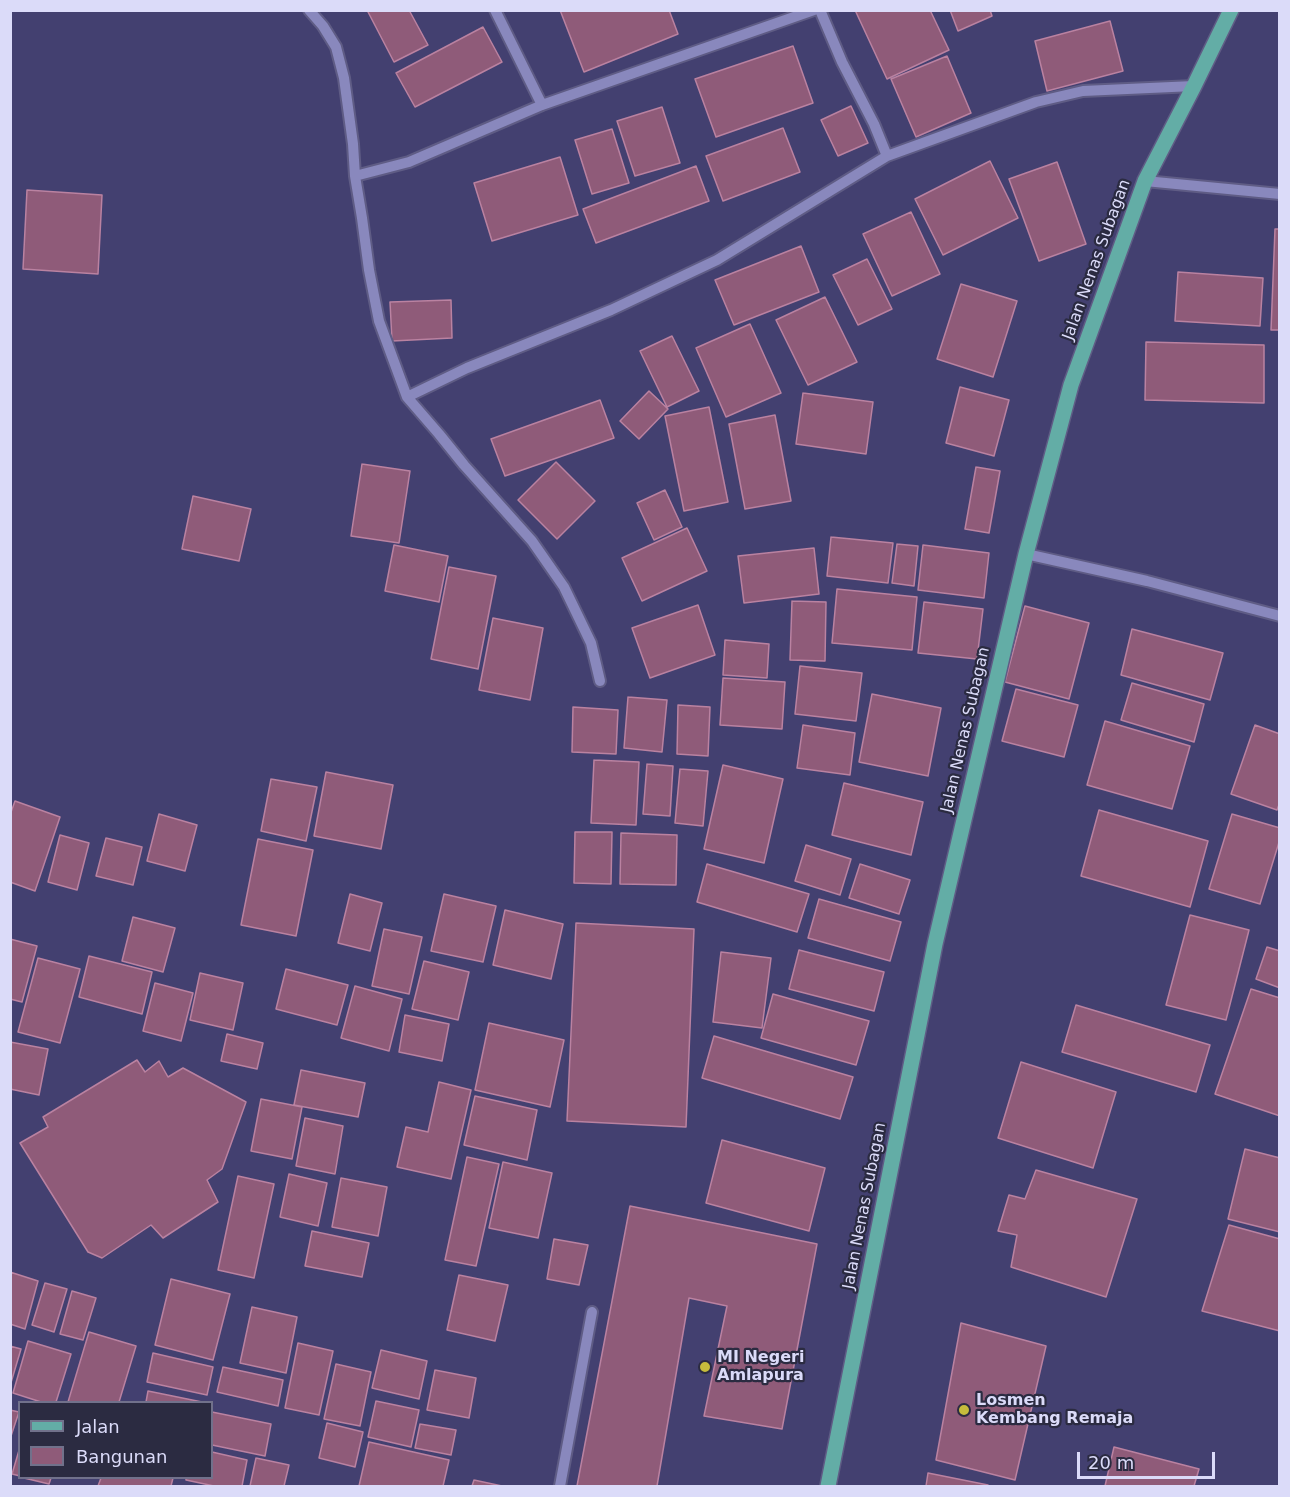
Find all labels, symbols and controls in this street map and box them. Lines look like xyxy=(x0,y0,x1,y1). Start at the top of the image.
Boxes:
street label: Jalan Nenas Subagan xyxy=(1059,177,1135,343)
street label: Jalan Nenas Subagan xyxy=(938,645,994,815)
street label: Jalan Nenas Subagan xyxy=(839,1121,891,1291)
place label: MI Negeri Amlapura xyxy=(717,1348,804,1386)
marker: MI Negeri Amlapura xyxy=(698,1360,712,1374)
place label: Losmen Kembang Remaja xyxy=(976,1391,1133,1429)
legend xyxy=(18,1401,213,1479)
marker: Losmen Kembang Remaja xyxy=(957,1403,971,1417)
text: Jalan xyxy=(76,1416,120,1437)
scale bar xyxy=(1080,1440,1218,1478)
text: Bangunan xyxy=(76,1446,167,1467)
text: 20 m xyxy=(1088,1452,1134,1473)

